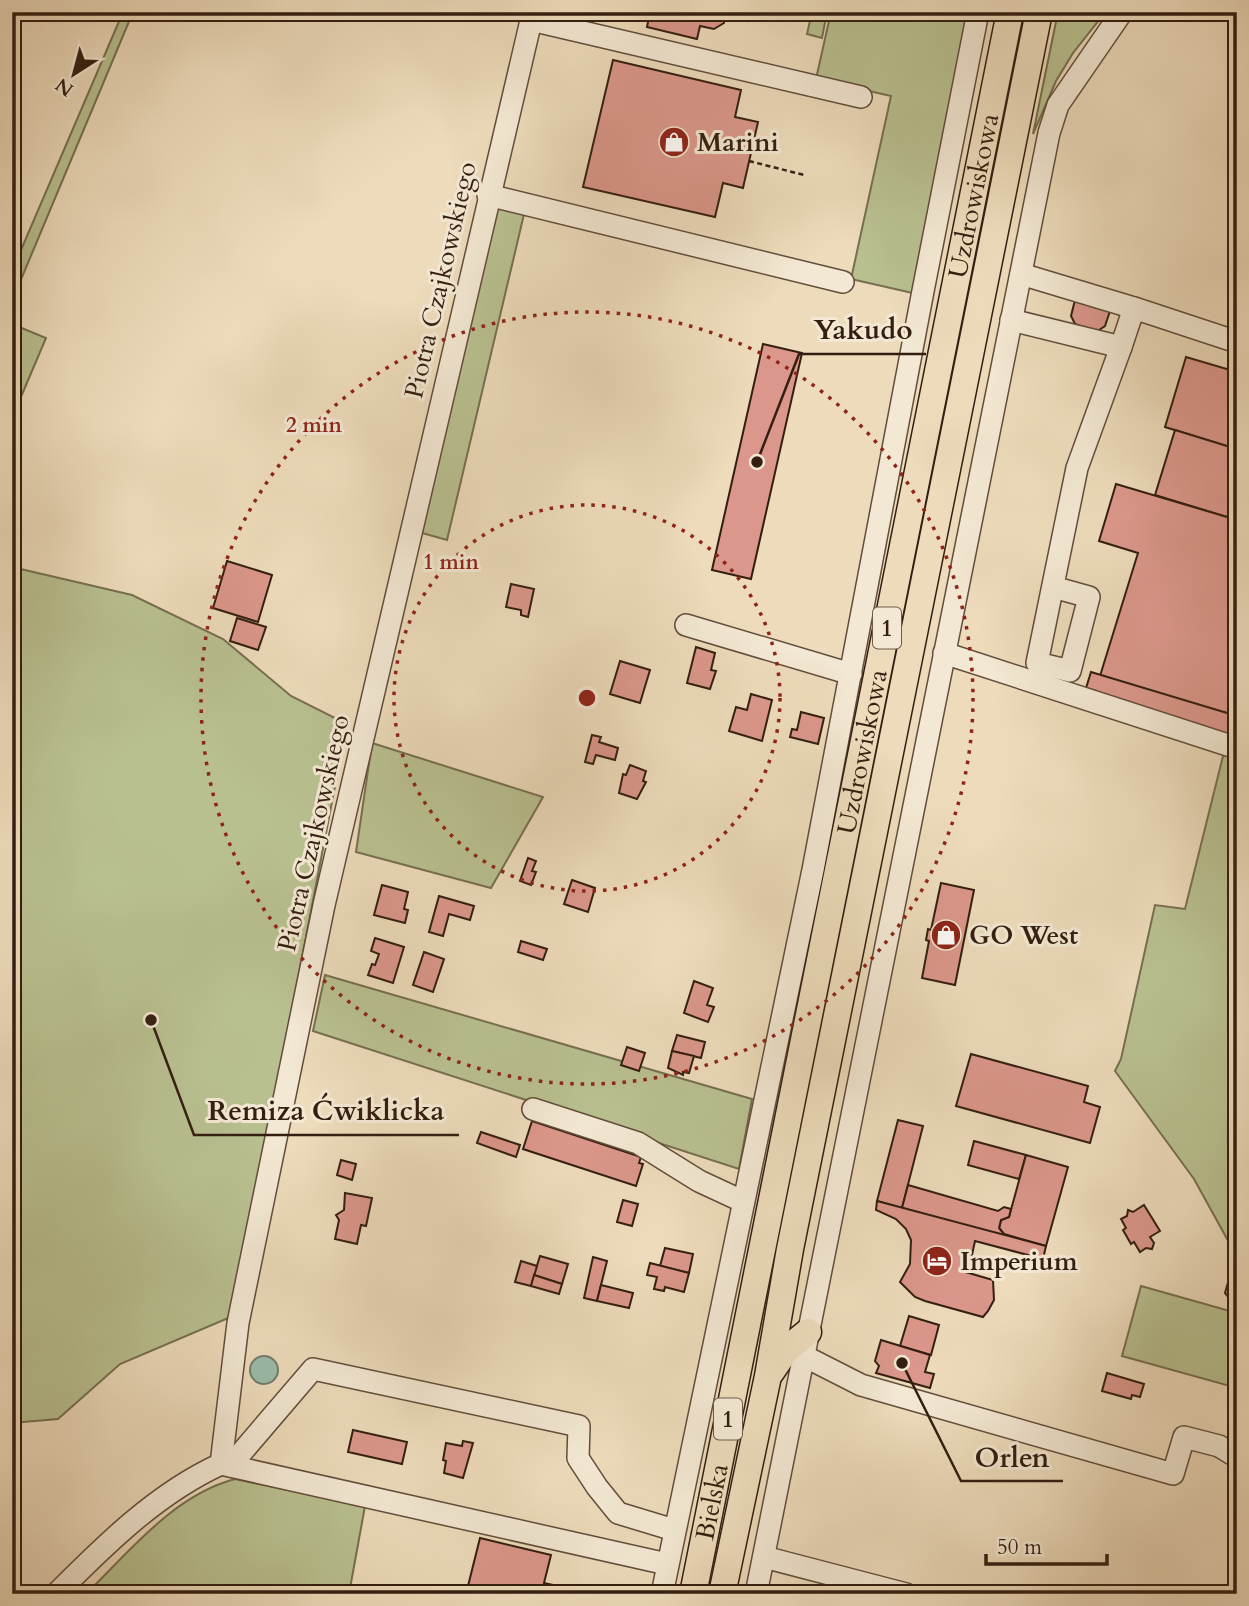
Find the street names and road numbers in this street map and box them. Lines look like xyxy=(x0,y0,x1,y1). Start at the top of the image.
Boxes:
street label: Uzdrowiskowa xyxy=(940,110,1007,281)
street label: Piotra Czajkowskiego xyxy=(396,158,485,402)
road number: 1 xyxy=(873,608,901,648)
street label: Uzdrowiskowa xyxy=(829,666,896,837)
street label: Piotra Czajkowskiego xyxy=(269,711,358,955)
road number: 1 xyxy=(714,1399,742,1440)
street label: Bielska xyxy=(687,1461,737,1543)

